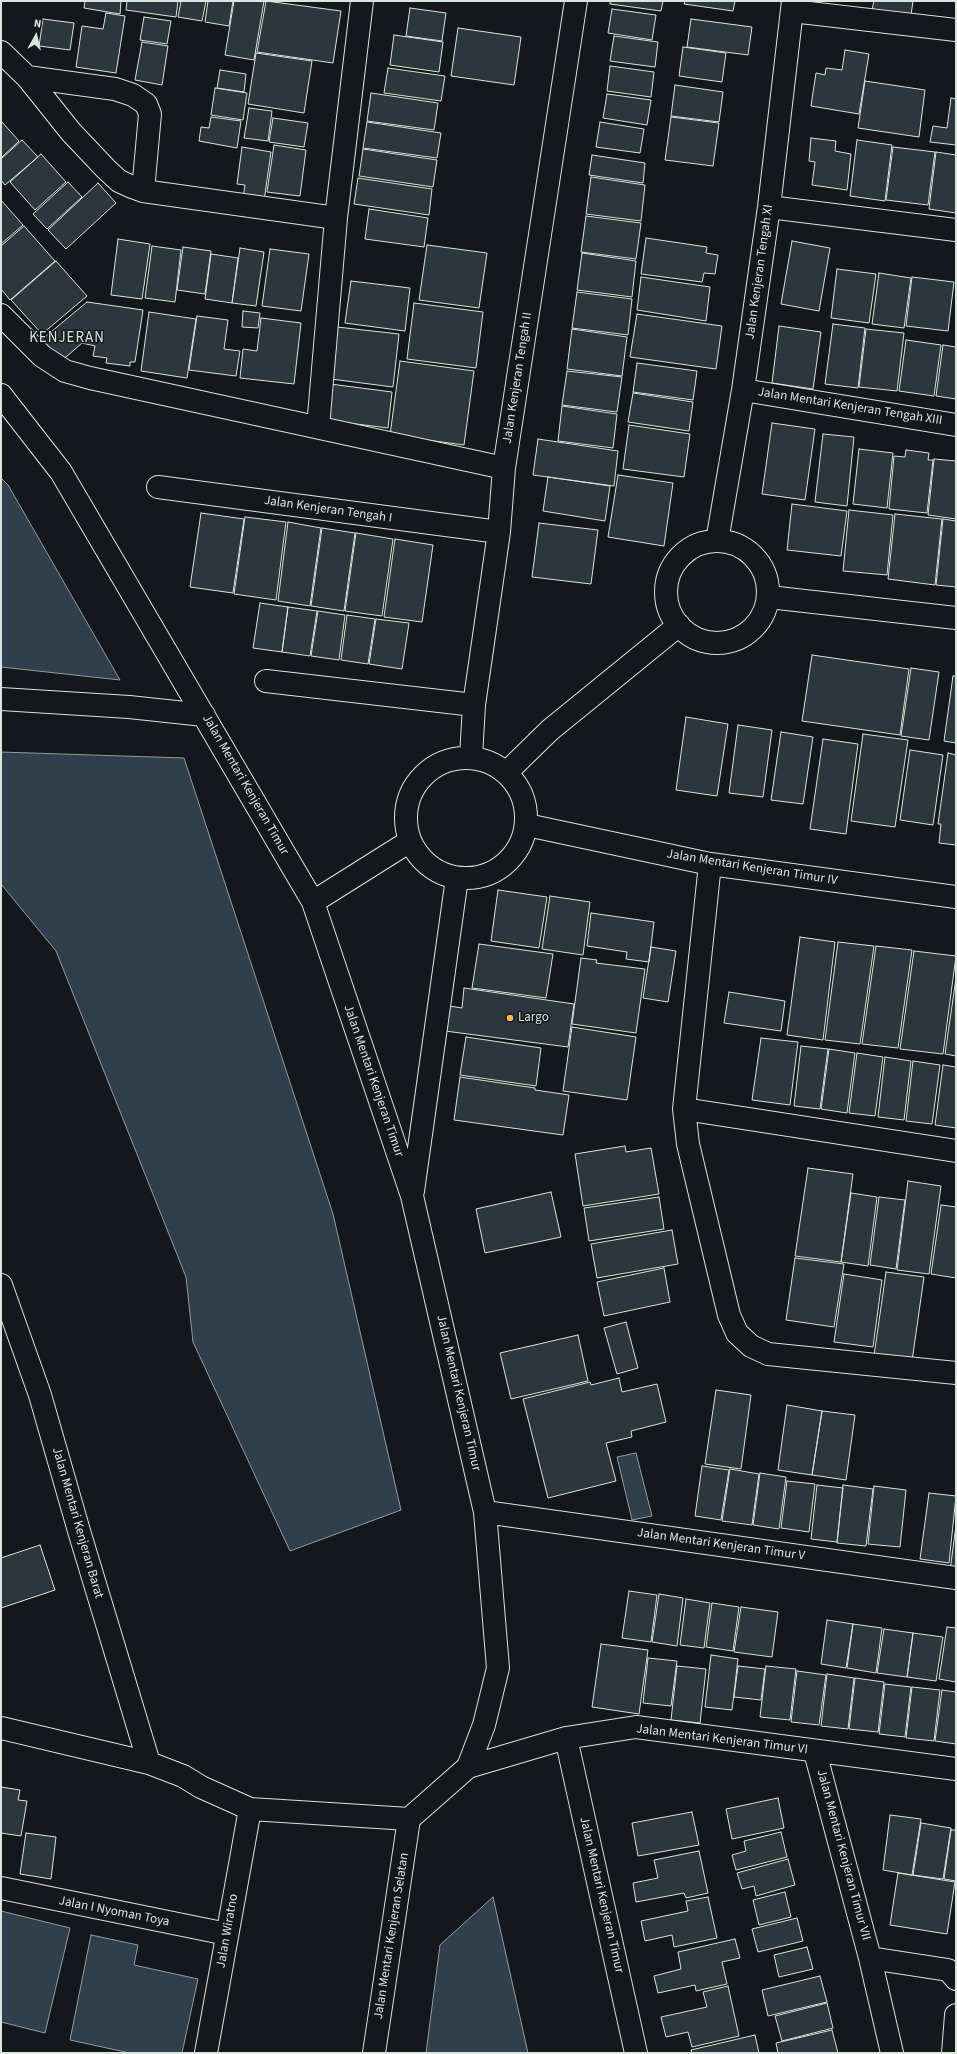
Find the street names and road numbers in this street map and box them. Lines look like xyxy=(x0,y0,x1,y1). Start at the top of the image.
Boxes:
street label: Jalan Kenjeran Tengah XI xyxy=(743,204,777,340)
street label: Jalan Kenjeran Tengah II xyxy=(500,311,536,445)
street label: Jalan Mentari Kenjeran Tengah XIII xyxy=(757,385,943,429)
street label: Jalan Kenjeran Tengah I xyxy=(263,493,393,527)
street label: Jalan Mentari Kenjeran Timur xyxy=(198,712,292,858)
street label: Jalan Mentari Kenjeran Timur IV xyxy=(665,847,839,889)
street label: Jalan Mentari Kenjeran Timur xyxy=(340,1003,406,1159)
street label: Jalan Mentari Kenjeran Timur xyxy=(432,1313,484,1473)
street label: Jalan Mentari Kenjeran Barat xyxy=(48,1446,106,1600)
street label: Jalan Mentari Kenjeran Timur V xyxy=(636,1525,806,1565)
street label: Jalan Mentari Kenjeran Timur VI xyxy=(635,1722,809,1758)
street label: Jalan Mentari Kenjeran Timur VII xyxy=(813,1768,873,1942)
street label: Jalan Mentari Kenjeran Timur xyxy=(575,1815,627,1975)
street label: Jalan Mentari Kenjeran Selatan xyxy=(371,1852,413,2020)
street label: Jalan Wiratno xyxy=(214,1893,242,1969)
street label: Jalan I Nyoman Toya xyxy=(57,1894,171,1930)

